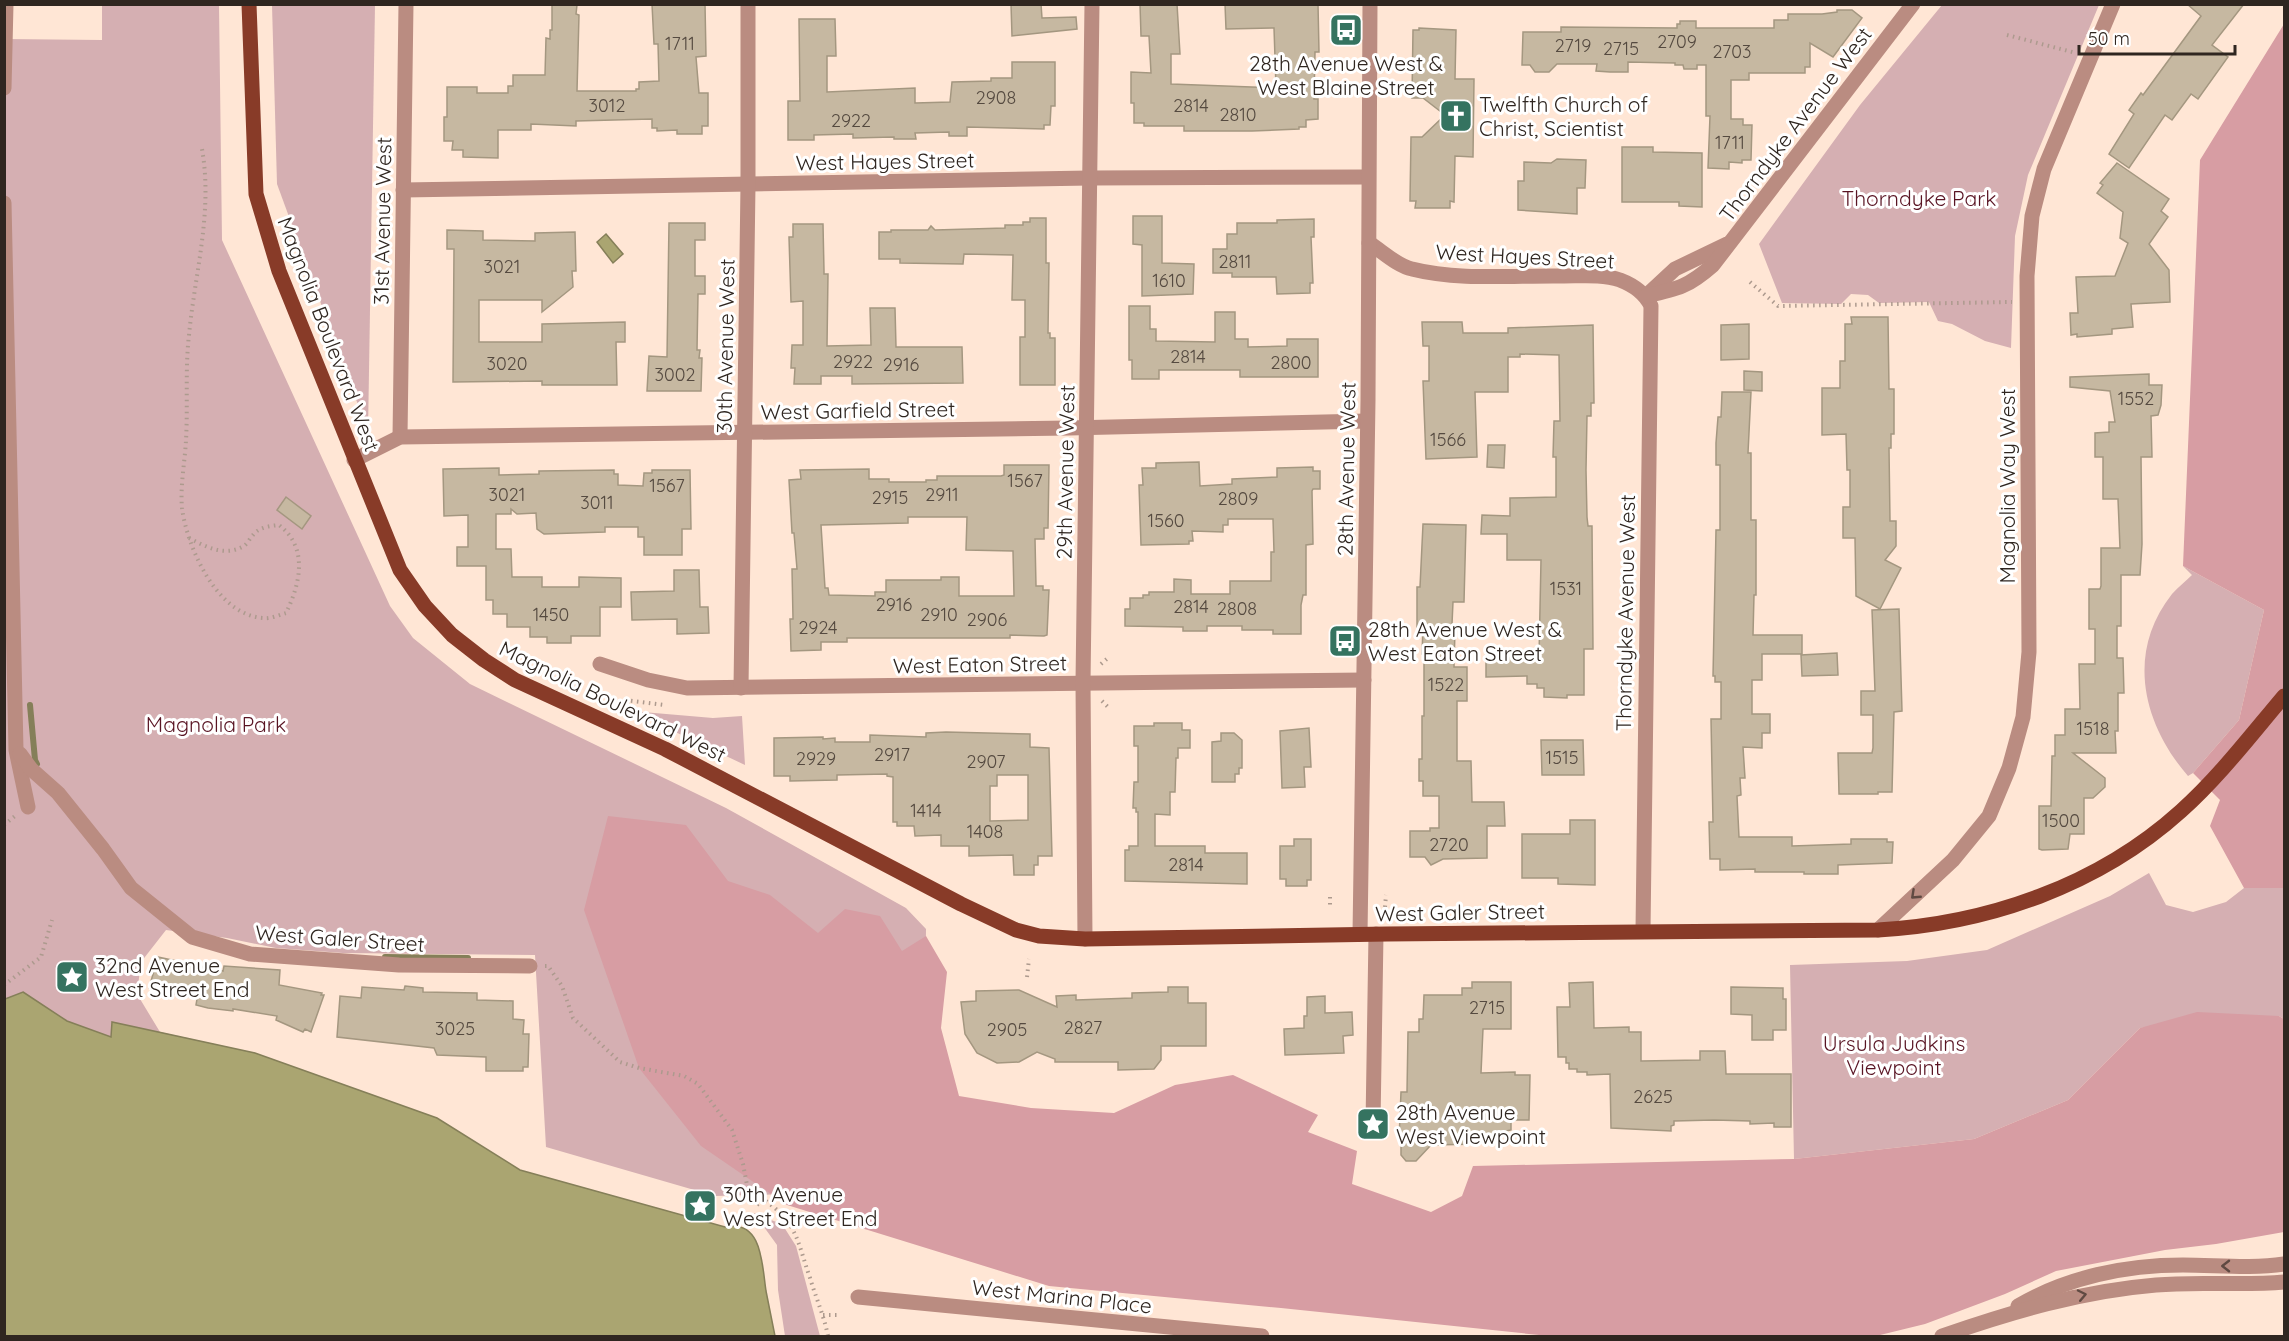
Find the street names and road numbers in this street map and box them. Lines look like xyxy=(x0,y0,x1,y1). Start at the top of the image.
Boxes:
street label: Thorndyke Avenue West xyxy=(1713,22,1877,226)
street label: 31st Avenue West xyxy=(368,137,396,305)
street label: West Hayes Street xyxy=(795,146,975,176)
street label: Magnolia Boulevard West xyxy=(272,213,386,455)
street label: West Hayes Street xyxy=(1435,238,1615,274)
street label: 30th Avenue West xyxy=(710,258,740,434)
street label: 28th Avenue West xyxy=(1331,382,1361,556)
street label: 29th Avenue West xyxy=(1050,385,1080,559)
street label: Magnolia Way West xyxy=(1994,388,2020,584)
street label: West Garfield Street xyxy=(760,395,956,425)
street label: Thorndyke Avenue West xyxy=(1610,494,1640,732)
street label: Magnolia Boulevard West xyxy=(495,635,731,767)
street label: West Eaton Street xyxy=(893,649,1067,679)
street label: West Galer Street xyxy=(1375,898,1545,926)
street label: West Galer Street xyxy=(254,919,426,957)
street label: West Marina Place xyxy=(971,1274,1153,1318)

